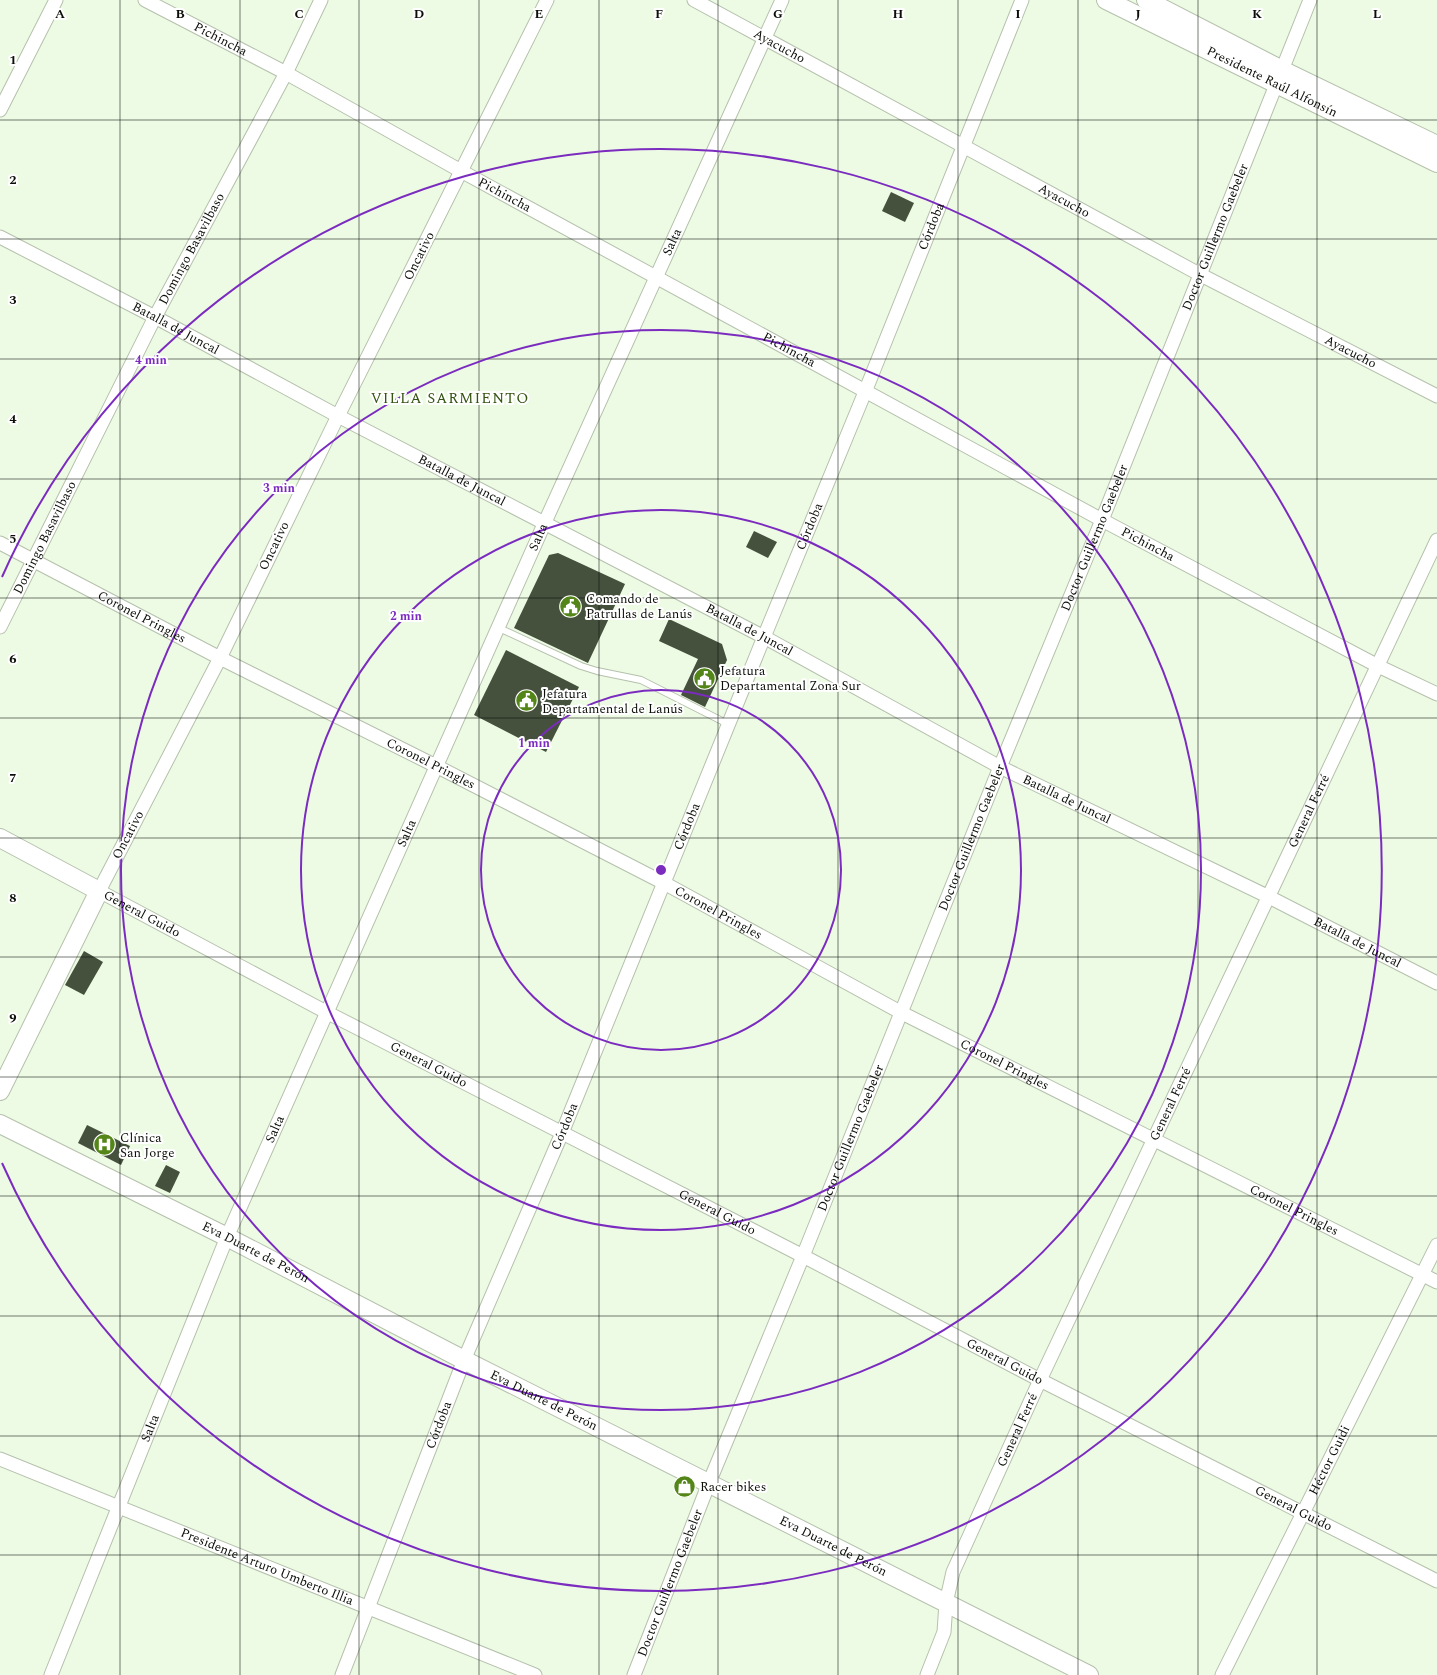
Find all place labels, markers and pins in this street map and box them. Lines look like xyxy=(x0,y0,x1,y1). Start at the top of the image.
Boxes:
place label: Comando de Patrullas de Lanús xyxy=(586,589,692,624)
public building icon: Comando de Patrullas de Lanús xyxy=(557,593,583,619)
place label: Jefatura Departamental Zona Sur xyxy=(720,661,861,696)
public building icon: Jefatura Departamental Zona Sur xyxy=(691,665,717,691)
place label: Jefatura Departamental de Lanús xyxy=(542,684,683,719)
public building icon: Jefatura Departamental de Lanús xyxy=(513,688,539,714)
centre of rings xyxy=(654,863,668,877)
place label: Clínica San Jorge xyxy=(120,1128,175,1163)
hospital icon: Clínica San Jorge xyxy=(91,1132,117,1158)
shop icon: Racer bikes xyxy=(671,1474,697,1500)
place label: Racer bikes xyxy=(700,1477,766,1497)

